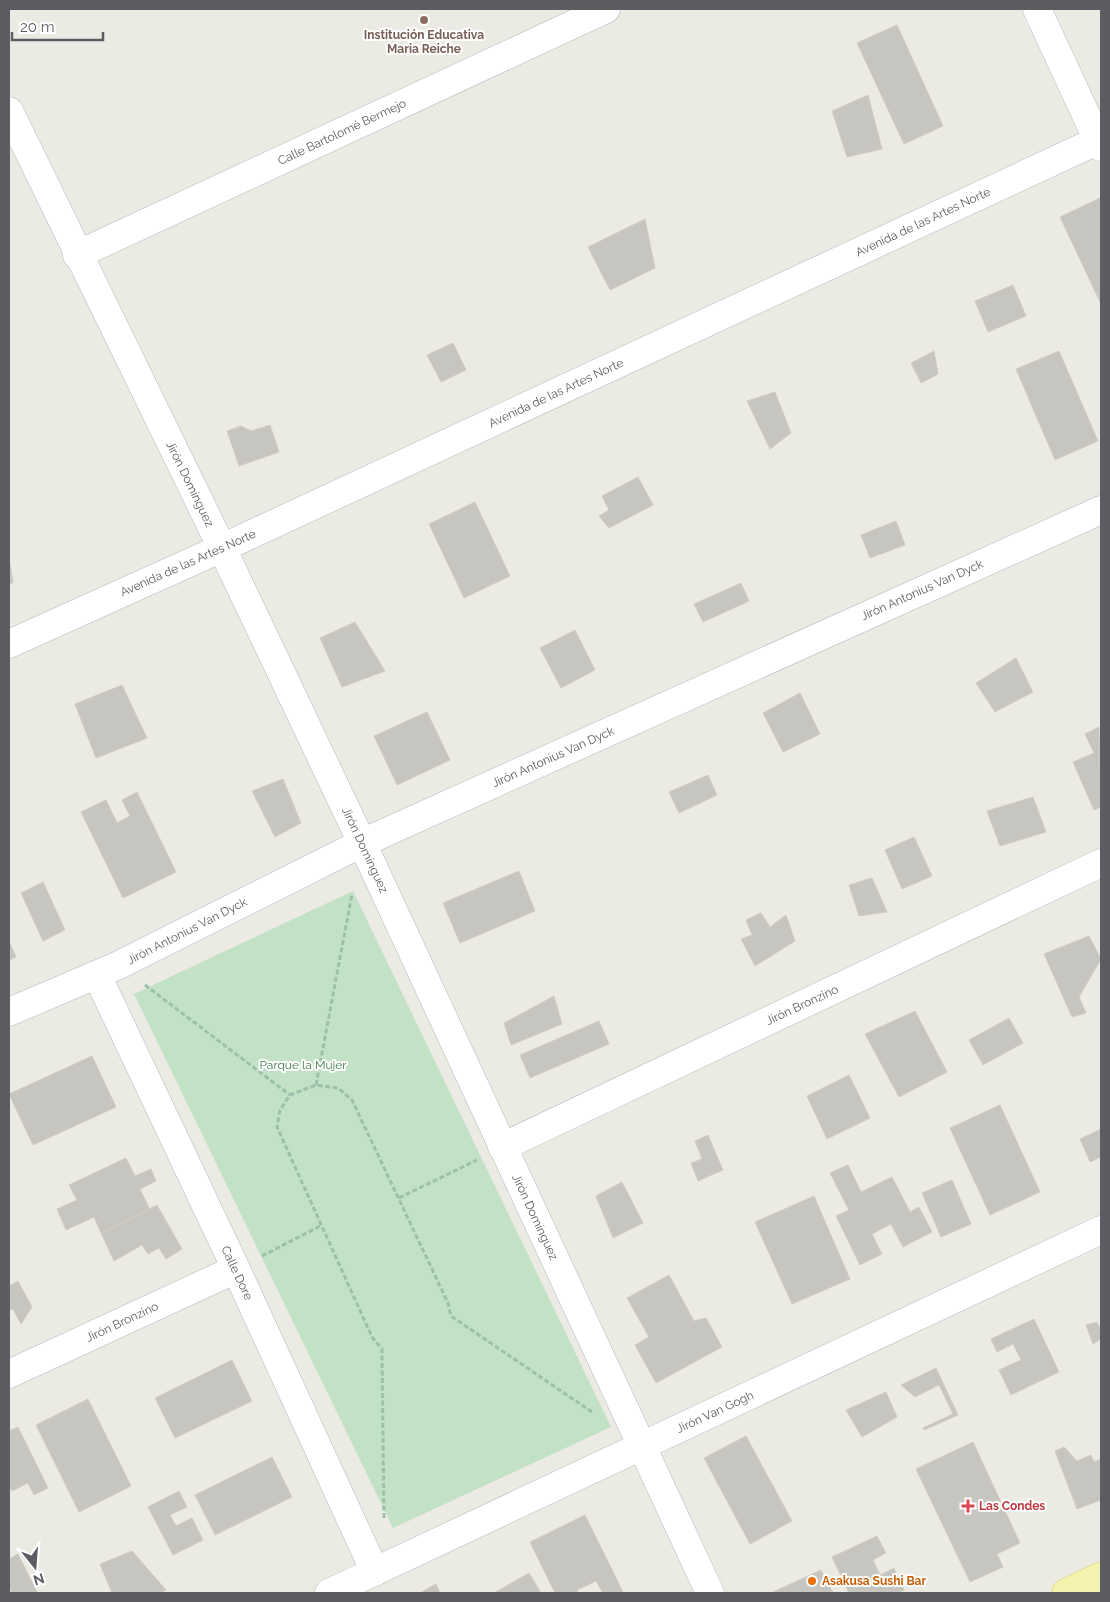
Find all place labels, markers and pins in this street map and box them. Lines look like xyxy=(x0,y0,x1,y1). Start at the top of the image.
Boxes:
marker: Institución Educativa Maria Reiche xyxy=(418,14,430,26)
place label: Institución Educativa Maria Reiche xyxy=(364,28,484,56)
marker: Las Condes xyxy=(961,1499,975,1513)
place label: Las Condes xyxy=(979,1499,1045,1513)
place label: Asakusa Sushi Bar xyxy=(822,1574,927,1588)
marker: Asakusa Sushi Bar xyxy=(806,1575,818,1587)

